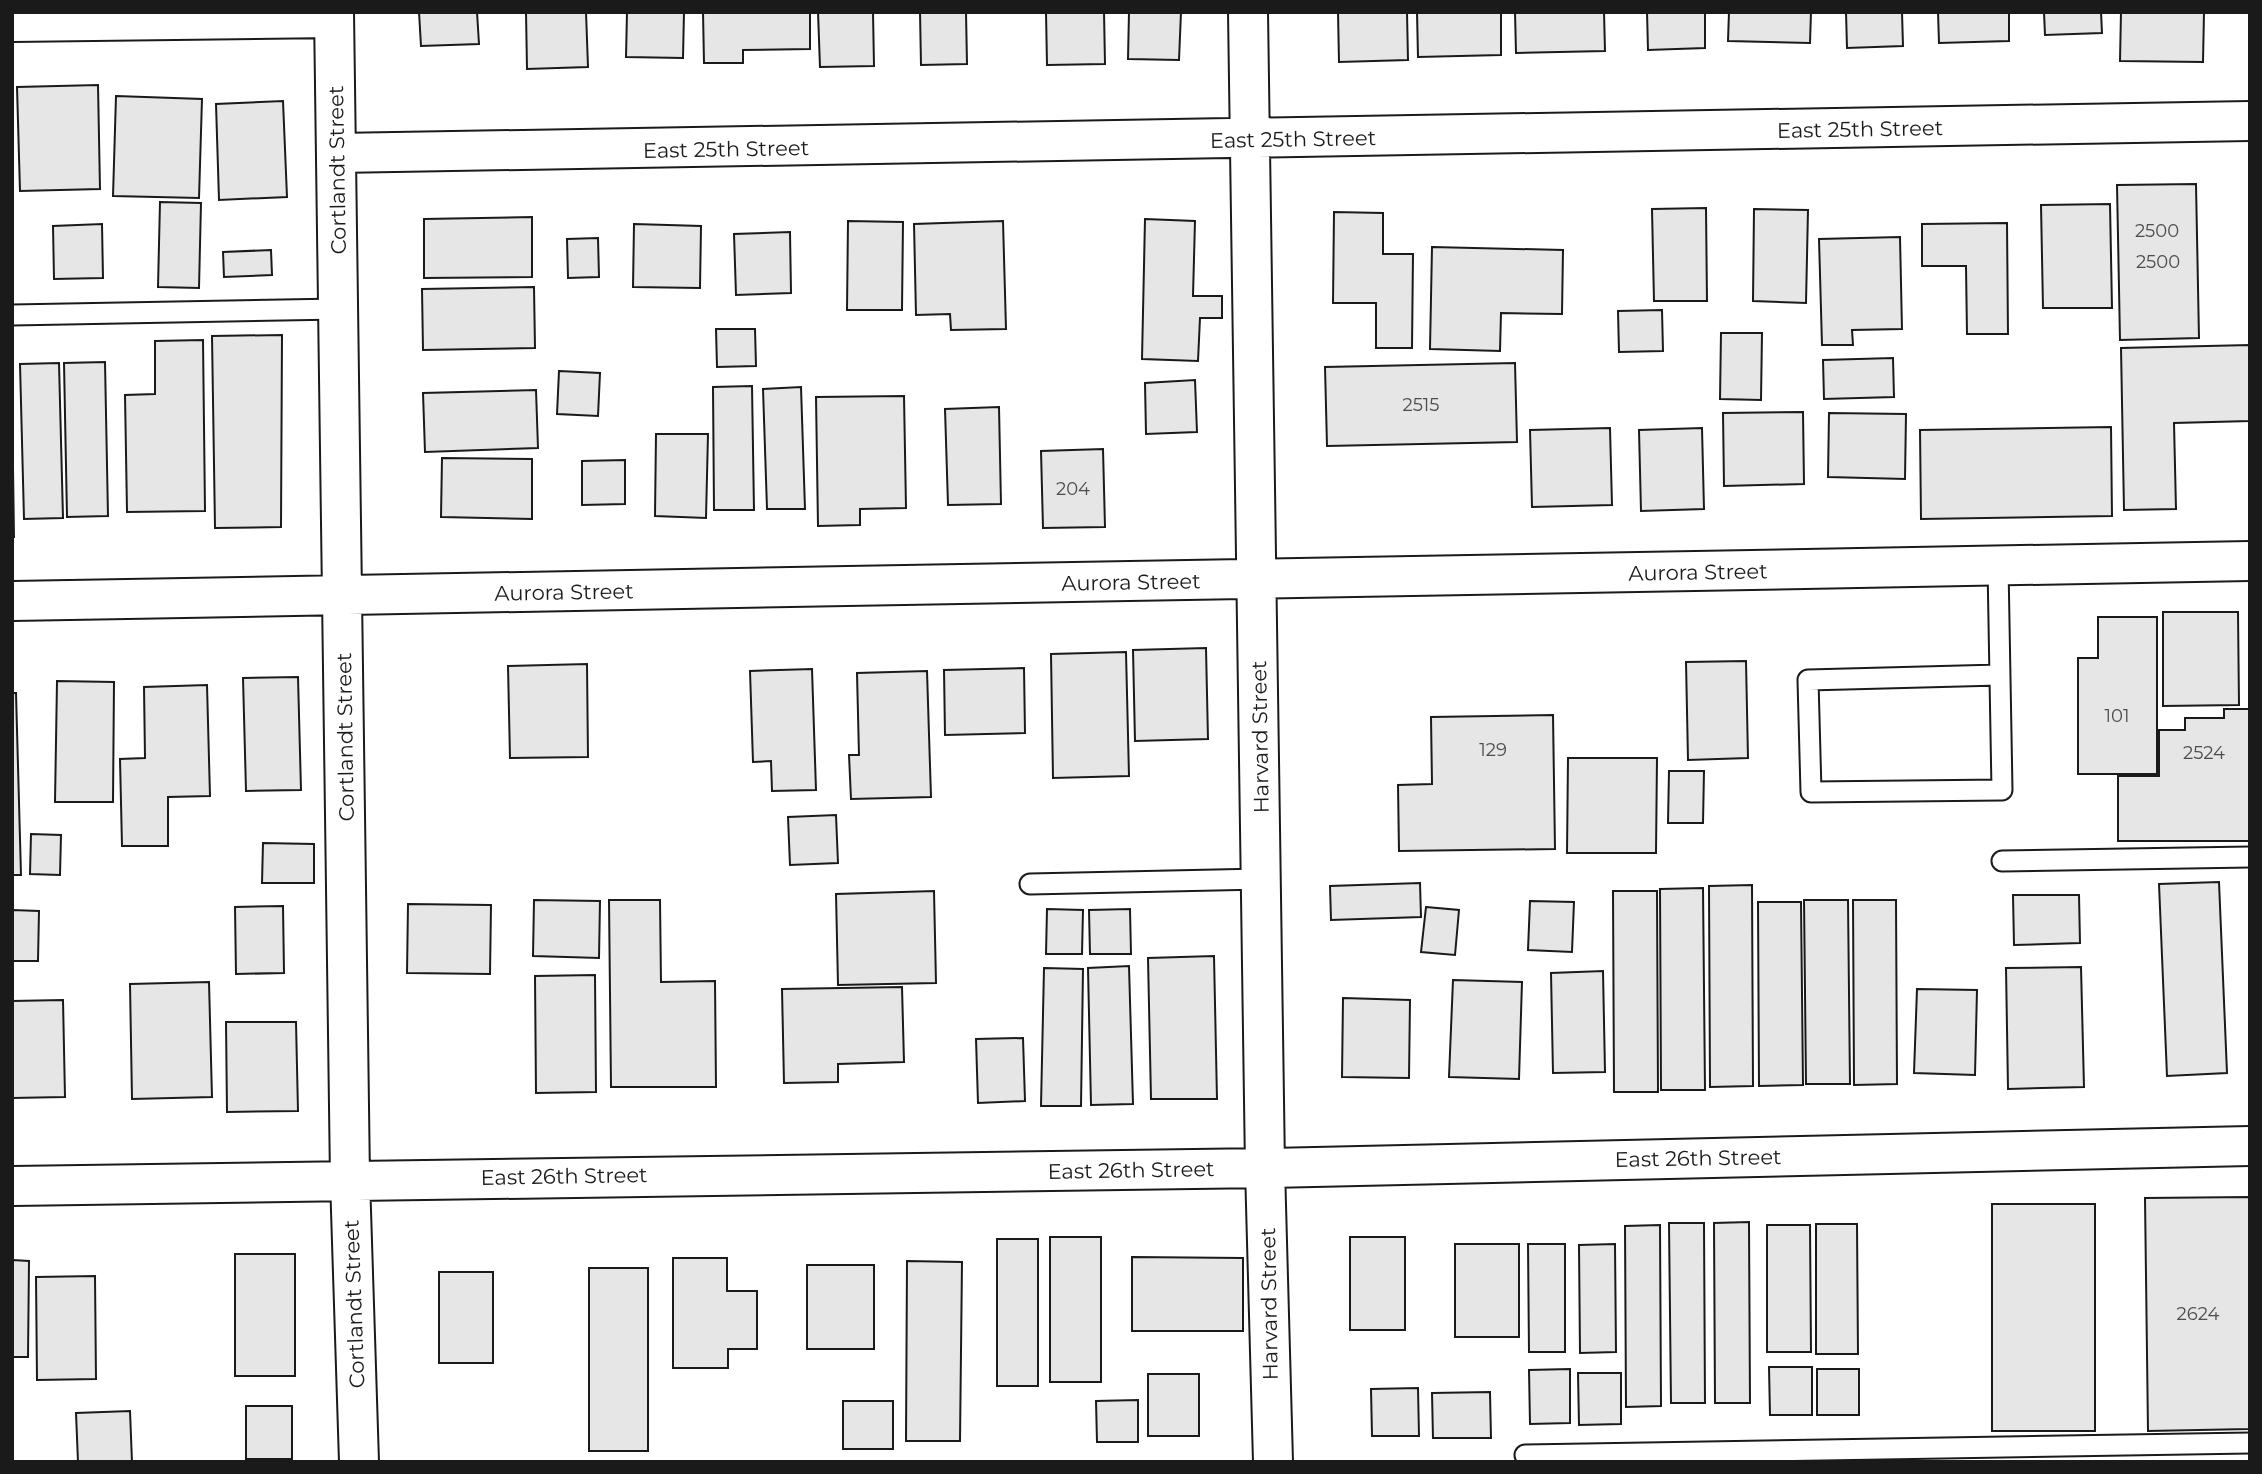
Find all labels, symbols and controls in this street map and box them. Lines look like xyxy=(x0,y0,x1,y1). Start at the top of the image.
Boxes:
street label: Cortlandt Street xyxy=(323,85,351,255)
street label: East 25th Street xyxy=(1777,115,1943,143)
street label: East 25th Street xyxy=(1210,125,1376,153)
street label: East 25th Street xyxy=(643,135,809,163)
house number: 2500 xyxy=(2135,220,2179,242)
house number: 2500 xyxy=(2136,251,2180,273)
house number: 2515 xyxy=(1402,394,1440,416)
house number: 204 xyxy=(1056,478,1090,500)
street label: Aurora Street xyxy=(1628,558,1768,586)
street label: Aurora Street xyxy=(1061,568,1201,596)
street label: Aurora Street xyxy=(494,578,634,606)
street label: Cortlandt Street xyxy=(331,652,359,822)
street label: Harvard Street xyxy=(1246,660,1274,814)
house number: 101 xyxy=(2105,705,2129,727)
house number: 129 xyxy=(1479,739,1507,761)
house number: 2524 xyxy=(2183,742,2225,764)
street label: East 26th Street xyxy=(1614,1144,1782,1172)
street label: East 26th Street xyxy=(1047,1156,1215,1184)
street label: East 26th Street xyxy=(480,1162,648,1190)
street label: Cortlandt Street xyxy=(339,1219,369,1389)
street label: Harvard Street xyxy=(1255,1227,1283,1381)
house number: 2624 xyxy=(2177,1303,2220,1325)

